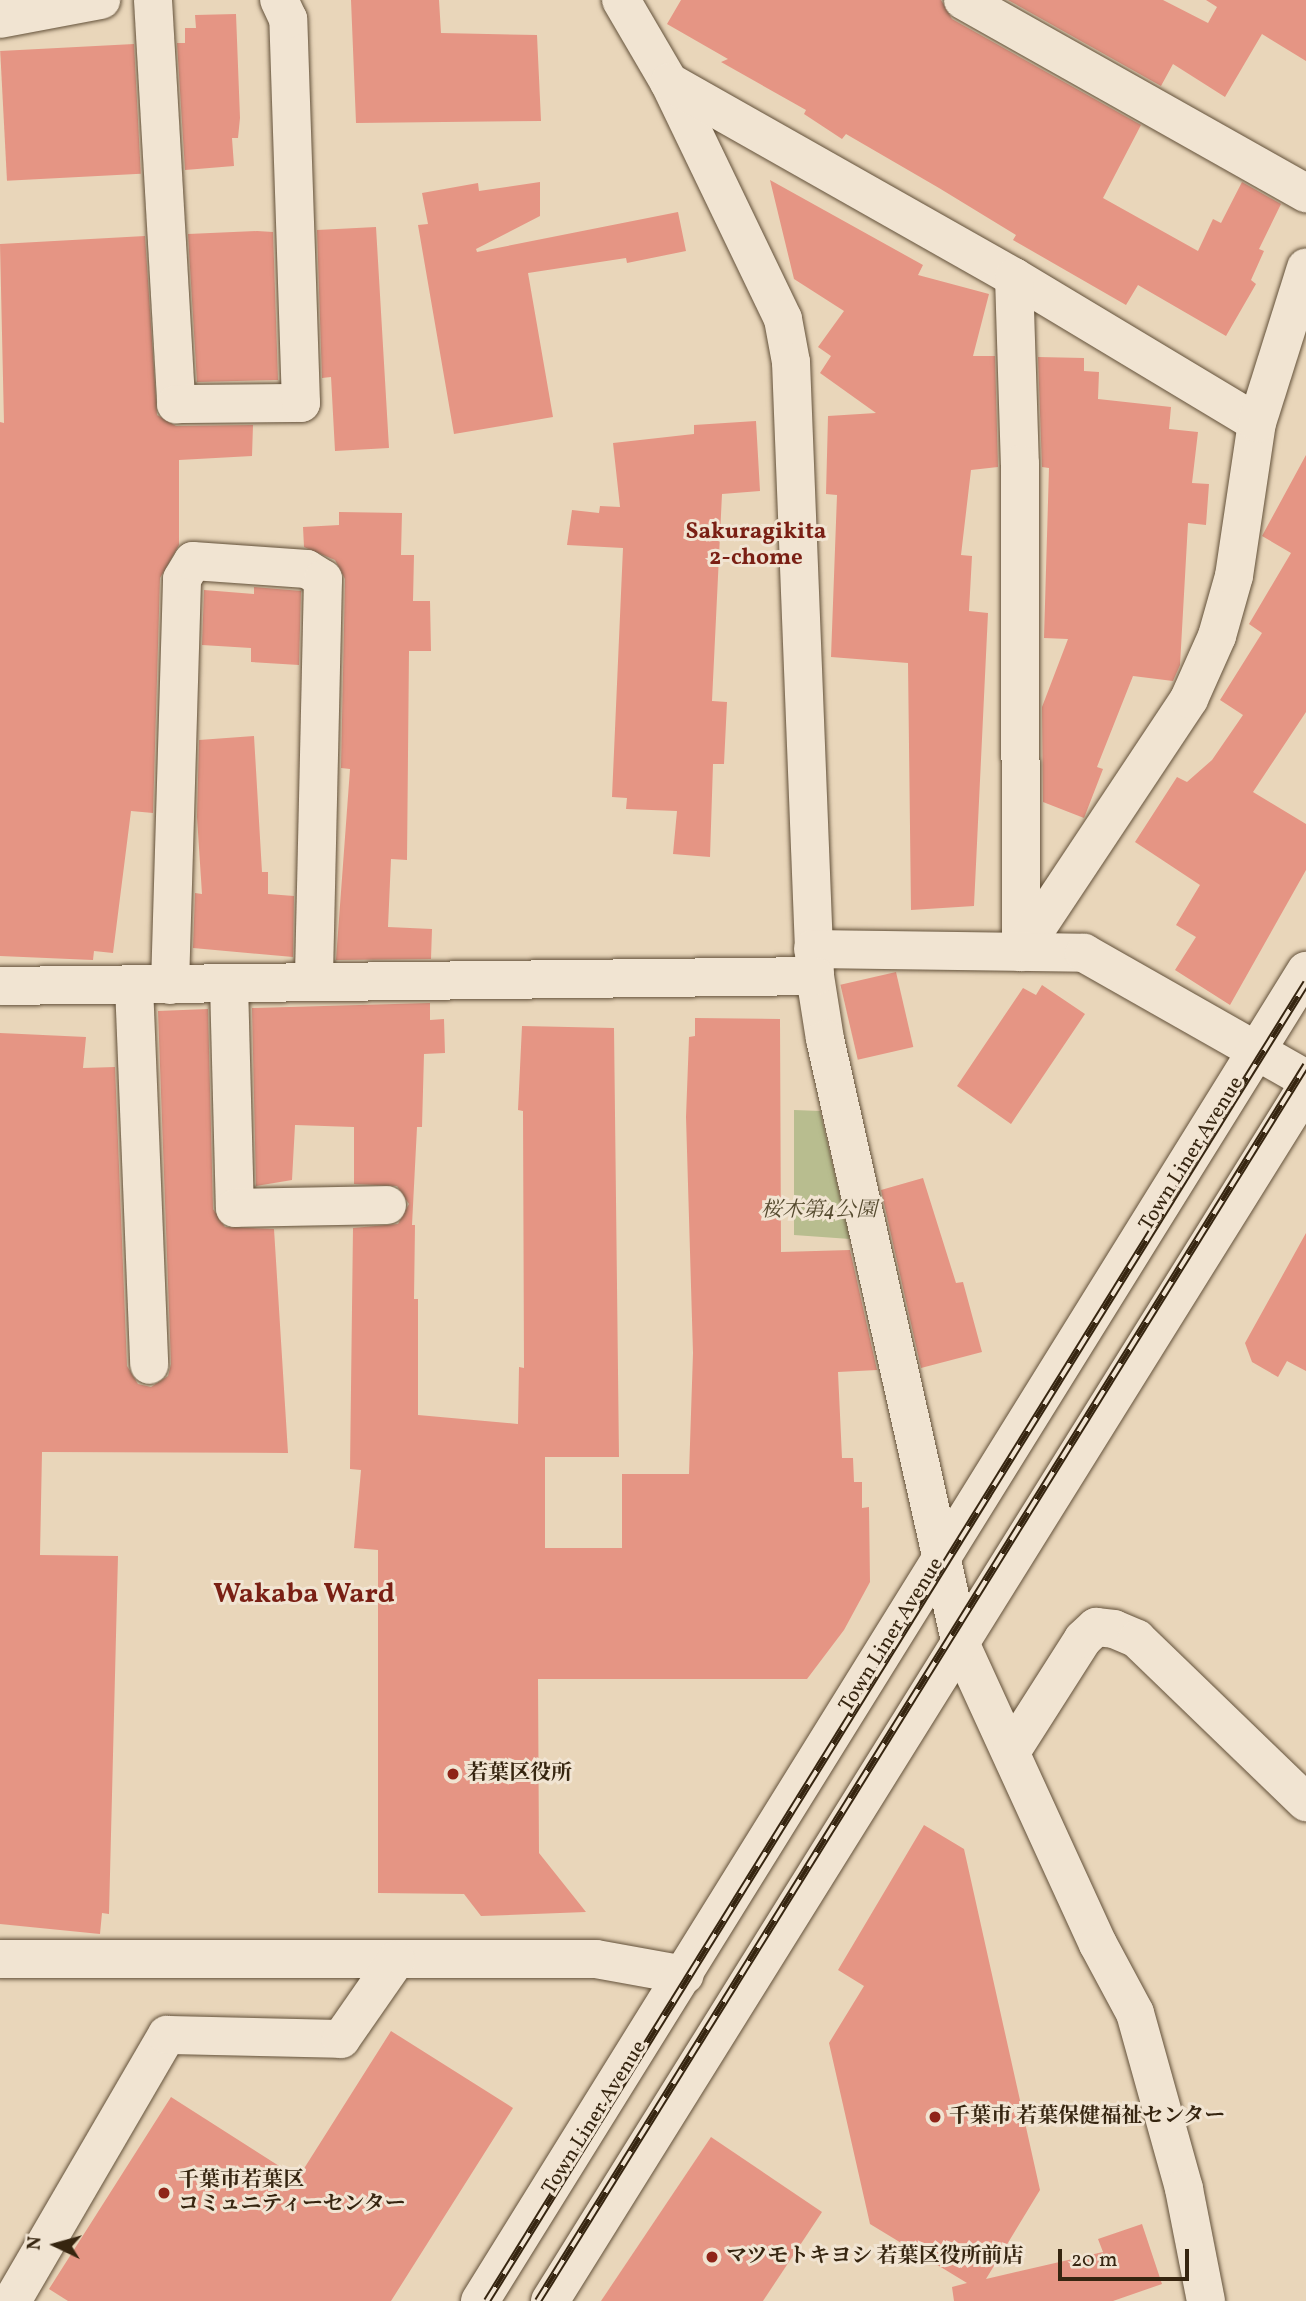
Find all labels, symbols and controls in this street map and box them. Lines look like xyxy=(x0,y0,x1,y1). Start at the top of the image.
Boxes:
district label: Sakuragikita 2-chome xyxy=(686,518,826,572)
street label: Town Liner Avenue xyxy=(1134,1072,1250,1236)
park label: 桜木第4公園 xyxy=(761,1198,877,1224)
street label: Town Liner Avenue xyxy=(834,1553,950,1717)
district label: Wakaba Ward xyxy=(213,1578,395,1612)
place label: 若葉区役所 xyxy=(467,1761,572,1787)
marker: 若葉区役所 xyxy=(445,1766,461,1782)
street label: Town Liner Avenue xyxy=(537,2036,653,2200)
place label: 千葉市 若葉保健福祉センター xyxy=(949,2104,1226,2130)
marker: 千葉市 若葉保健福祉センター xyxy=(927,2109,943,2125)
place label: 千葉市若葉区 コミュニティーセンター xyxy=(178,2168,409,2218)
marker: 千葉市若葉区 コミュニティーセンター xyxy=(156,2185,172,2201)
north arrow xyxy=(21,2210,91,2280)
scale bar xyxy=(1061,2234,1192,2278)
text: N xyxy=(22,2235,49,2251)
place label: マツモトキヨシ 若葉区役所前店 xyxy=(726,2244,1024,2270)
text: 20 m xyxy=(1071,2246,1117,2275)
marker: マツモトキヨシ 若葉区役所前店 xyxy=(704,2249,720,2265)

